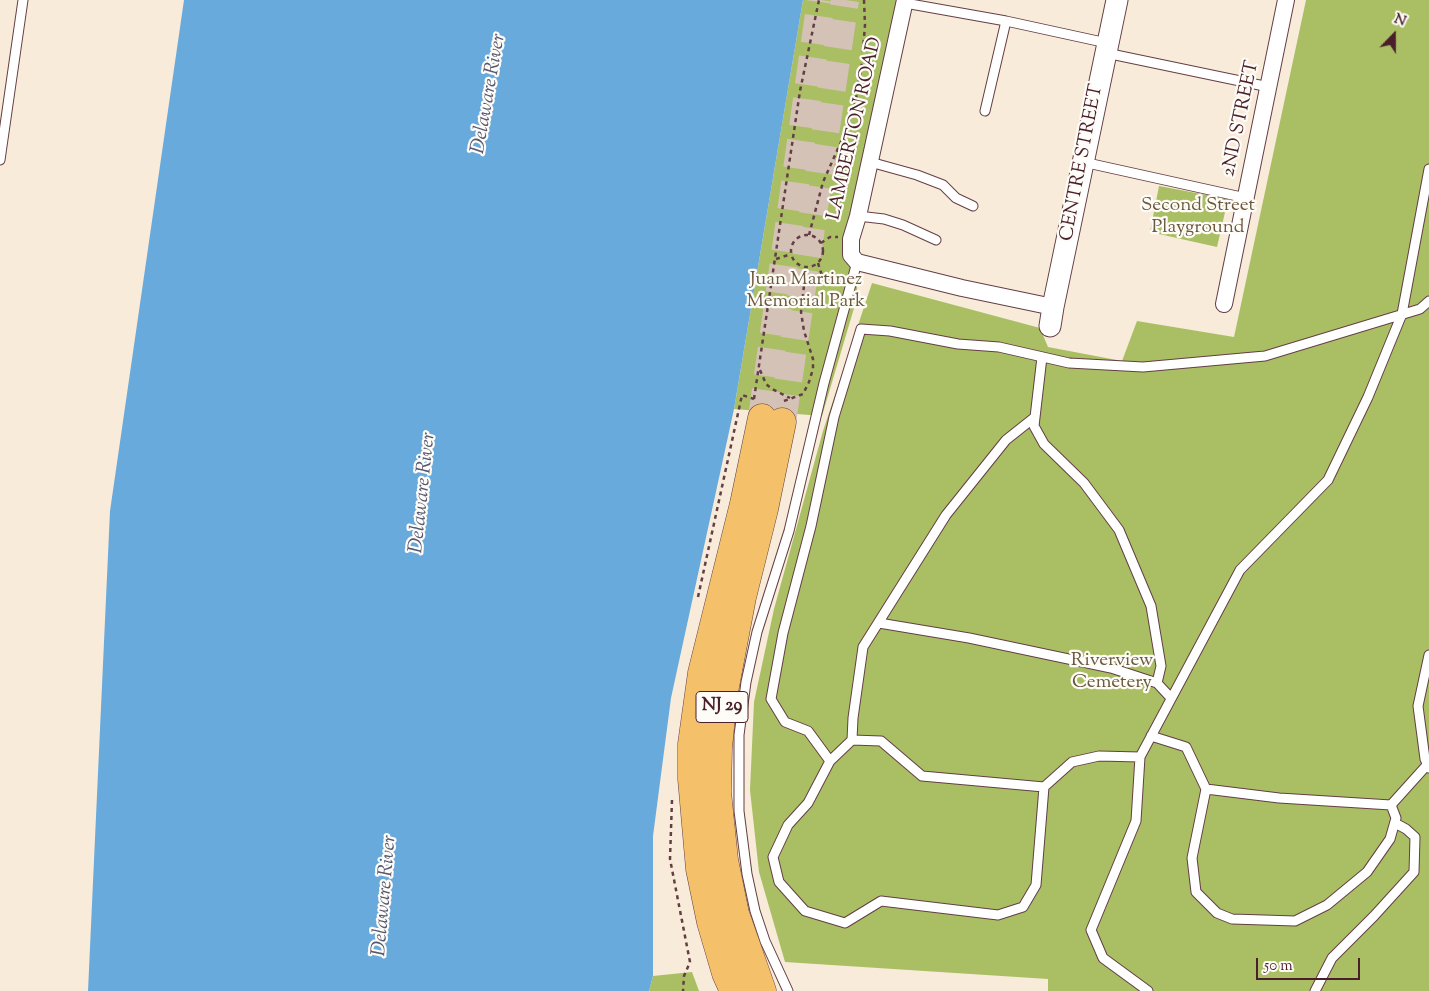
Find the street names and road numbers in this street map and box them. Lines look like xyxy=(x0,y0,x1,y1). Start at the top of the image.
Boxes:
street label: LAMBERTON ROAD xyxy=(824,35,888,223)
street label: 2ND STREET xyxy=(1219,59,1265,179)
street label: CENTRE STREET xyxy=(1057,83,1109,243)
road number: NJ 29 xyxy=(696,692,748,722)

